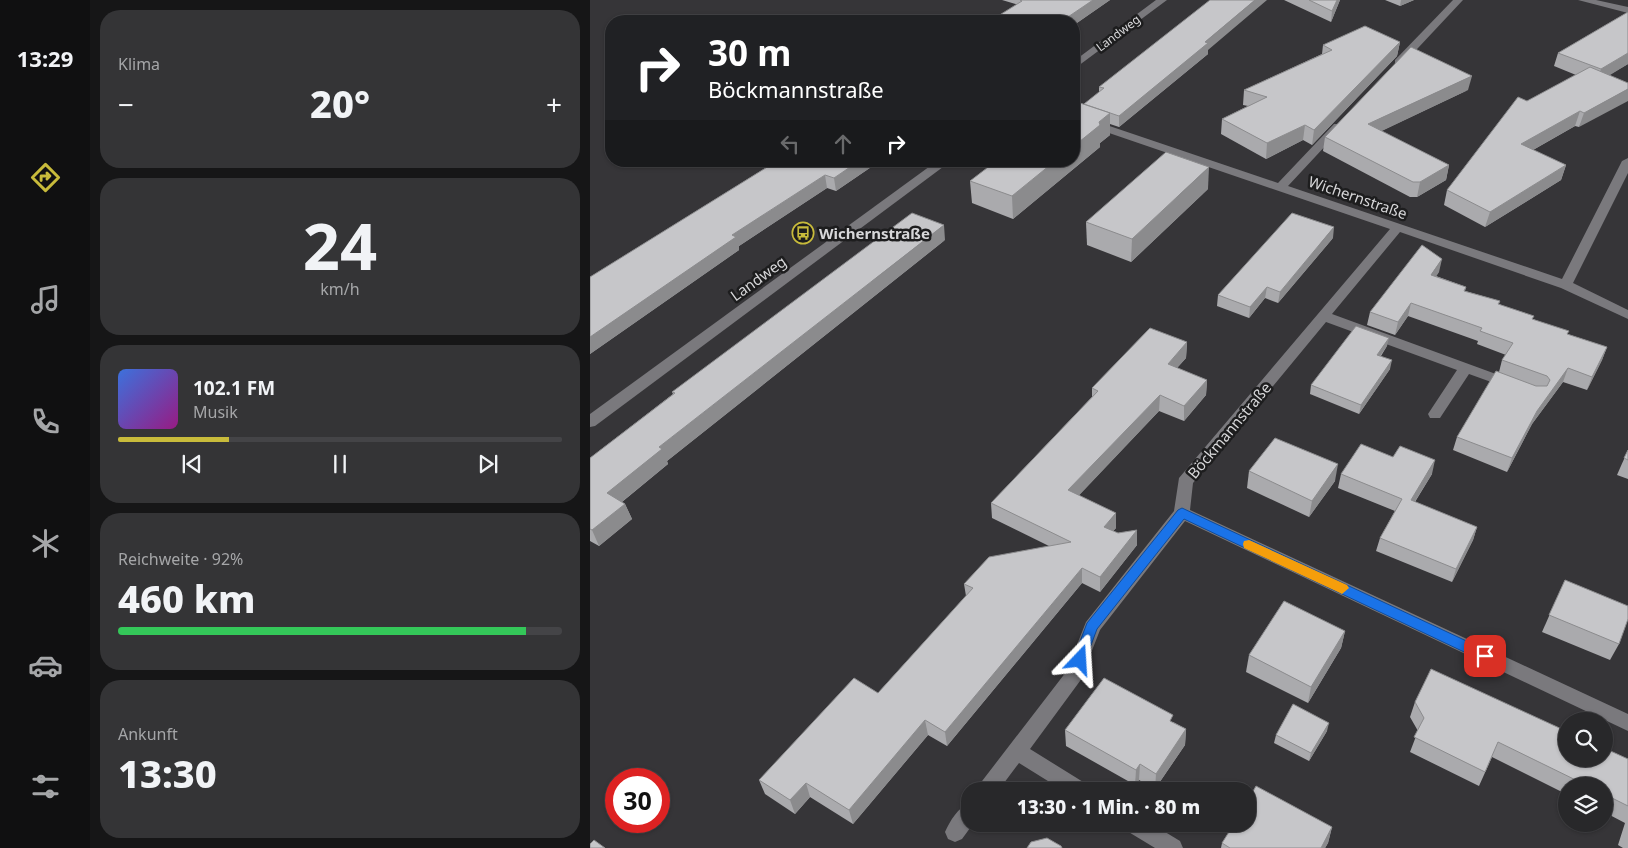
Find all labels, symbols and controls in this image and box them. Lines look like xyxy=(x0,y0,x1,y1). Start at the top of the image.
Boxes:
street label: Landweg xyxy=(1092,11,1144,55)
text: 30 m xyxy=(708,29,791,76)
icon: right xyxy=(625,35,690,100)
text: 13:29 xyxy=(17,43,73,73)
text: Klima xyxy=(118,53,160,75)
text: Böckmannstraße xyxy=(708,74,884,104)
text: 20° xyxy=(310,77,370,129)
text: − xyxy=(118,85,134,123)
text: + xyxy=(546,85,562,123)
icon: left xyxy=(776,130,804,158)
icon: ahead xyxy=(829,130,857,158)
icon: right xyxy=(882,130,910,158)
icon: directions xyxy=(28,160,63,195)
street label: Wichernstraße xyxy=(1306,171,1410,223)
text: 24 xyxy=(303,201,377,289)
bus stop icon: Wichernstraße xyxy=(791,221,815,245)
place label: Wichernstraße xyxy=(819,223,930,243)
street label: Landweg xyxy=(726,251,790,305)
text: km/h xyxy=(320,278,360,300)
icon: music xyxy=(28,282,63,317)
text: 102.1 FM xyxy=(193,375,275,401)
street label: Böckmannstraße xyxy=(1183,378,1275,482)
text: Musik xyxy=(193,401,238,423)
icon: phone xyxy=(28,404,63,439)
icon: previous xyxy=(178,450,206,478)
icon: pause xyxy=(326,450,354,478)
icon: next xyxy=(474,450,502,478)
icon: climate xyxy=(28,526,63,561)
text: Reichweite · 92% xyxy=(118,548,243,570)
text: 460 km xyxy=(118,572,256,624)
position arrow xyxy=(1053,633,1105,685)
pin xyxy=(1464,635,1506,677)
icon: arrive xyxy=(1471,642,1499,670)
icon: car xyxy=(28,648,63,683)
map controls xyxy=(1558,712,1613,832)
button: search xyxy=(1558,712,1613,767)
text: Ankunft xyxy=(118,723,178,745)
text: 13:30 xyxy=(118,747,217,799)
speed limit sign: 30 xyxy=(605,768,670,833)
icon: filters xyxy=(28,769,63,804)
button: layers xyxy=(1558,777,1613,832)
text: 13:30 · 1 Min. · 80 m xyxy=(1017,794,1200,820)

